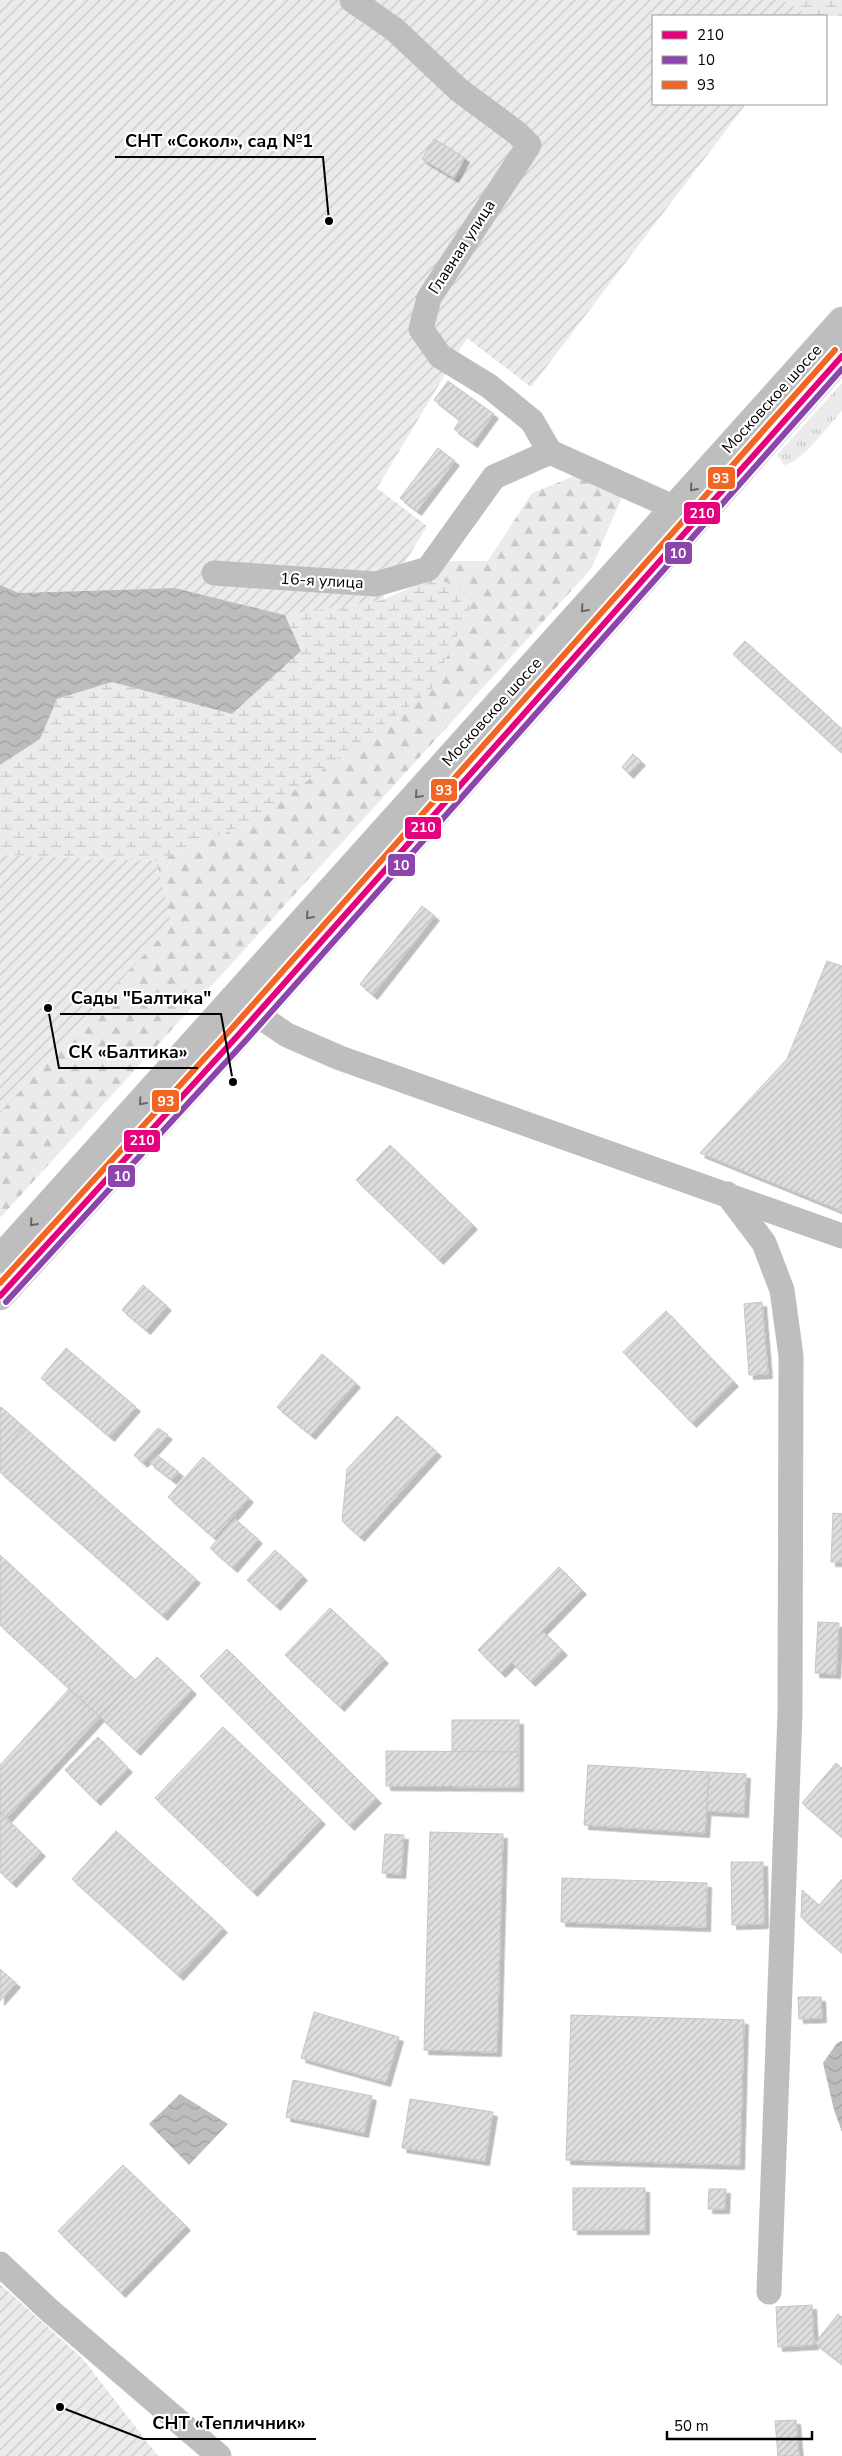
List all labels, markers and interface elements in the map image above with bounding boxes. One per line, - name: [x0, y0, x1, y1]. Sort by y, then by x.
- legend: [652, 15, 827, 105]
- text: 210: [697, 25, 724, 45]
- text: 10: [697, 50, 715, 70]
- text: 93: [697, 75, 715, 95]
- callout: СНТ «Сокол», сад №1: [115, 124, 323, 157]
- text: СНТ «Сокол», сад №1: [125, 129, 313, 153]
- street label: Главная улица: [423, 196, 501, 298]
- street label: Московское шоссе: [717, 340, 827, 458]
- line badge: 93: [707, 466, 736, 490]
- text: 93: [713, 469, 729, 488]
- one-way arrow: [690, 482, 699, 491]
- line badge: 210: [683, 501, 721, 525]
- text: 210: [689, 504, 715, 523]
- line badge: 10: [664, 541, 693, 565]
- text: 10: [670, 544, 686, 563]
- street label: 16-я улица: [280, 568, 364, 594]
- one-way arrow: [581, 603, 590, 612]
- street label: Московское шоссе: [437, 653, 547, 771]
- line badge: 93: [430, 778, 458, 802]
- text: 93: [436, 781, 452, 800]
- one-way arrow: [414, 789, 423, 798]
- line badge: 210: [404, 816, 442, 840]
- text: 210: [410, 818, 436, 837]
- line badge: 10: [387, 853, 416, 877]
- text: 10: [393, 856, 409, 875]
- one-way arrow: [306, 910, 315, 919]
- callout: Сады "Балтика": [60, 981, 221, 1014]
- text: Сады "Балтика": [71, 986, 211, 1010]
- callout: СК «Балтика»: [59, 1035, 198, 1068]
- text: СК «Балтика»: [68, 1040, 188, 1064]
- line badge: 93: [151, 1089, 180, 1113]
- text: 93: [158, 1092, 174, 1111]
- one-way arrow: [138, 1096, 147, 1105]
- line badge: 210: [123, 1129, 161, 1153]
- text: 210: [129, 1131, 155, 1150]
- line badge: 10: [107, 1164, 136, 1188]
- text: 10: [114, 1167, 130, 1186]
- one-way arrow: [30, 1217, 39, 1226]
- callout: СНТ «Тепличник»: [143, 2406, 316, 2439]
- scale bar: [667, 2408, 812, 2440]
- text: СНТ «Тепличник»: [152, 2411, 306, 2435]
- text: 50 m: [674, 2416, 709, 2436]

